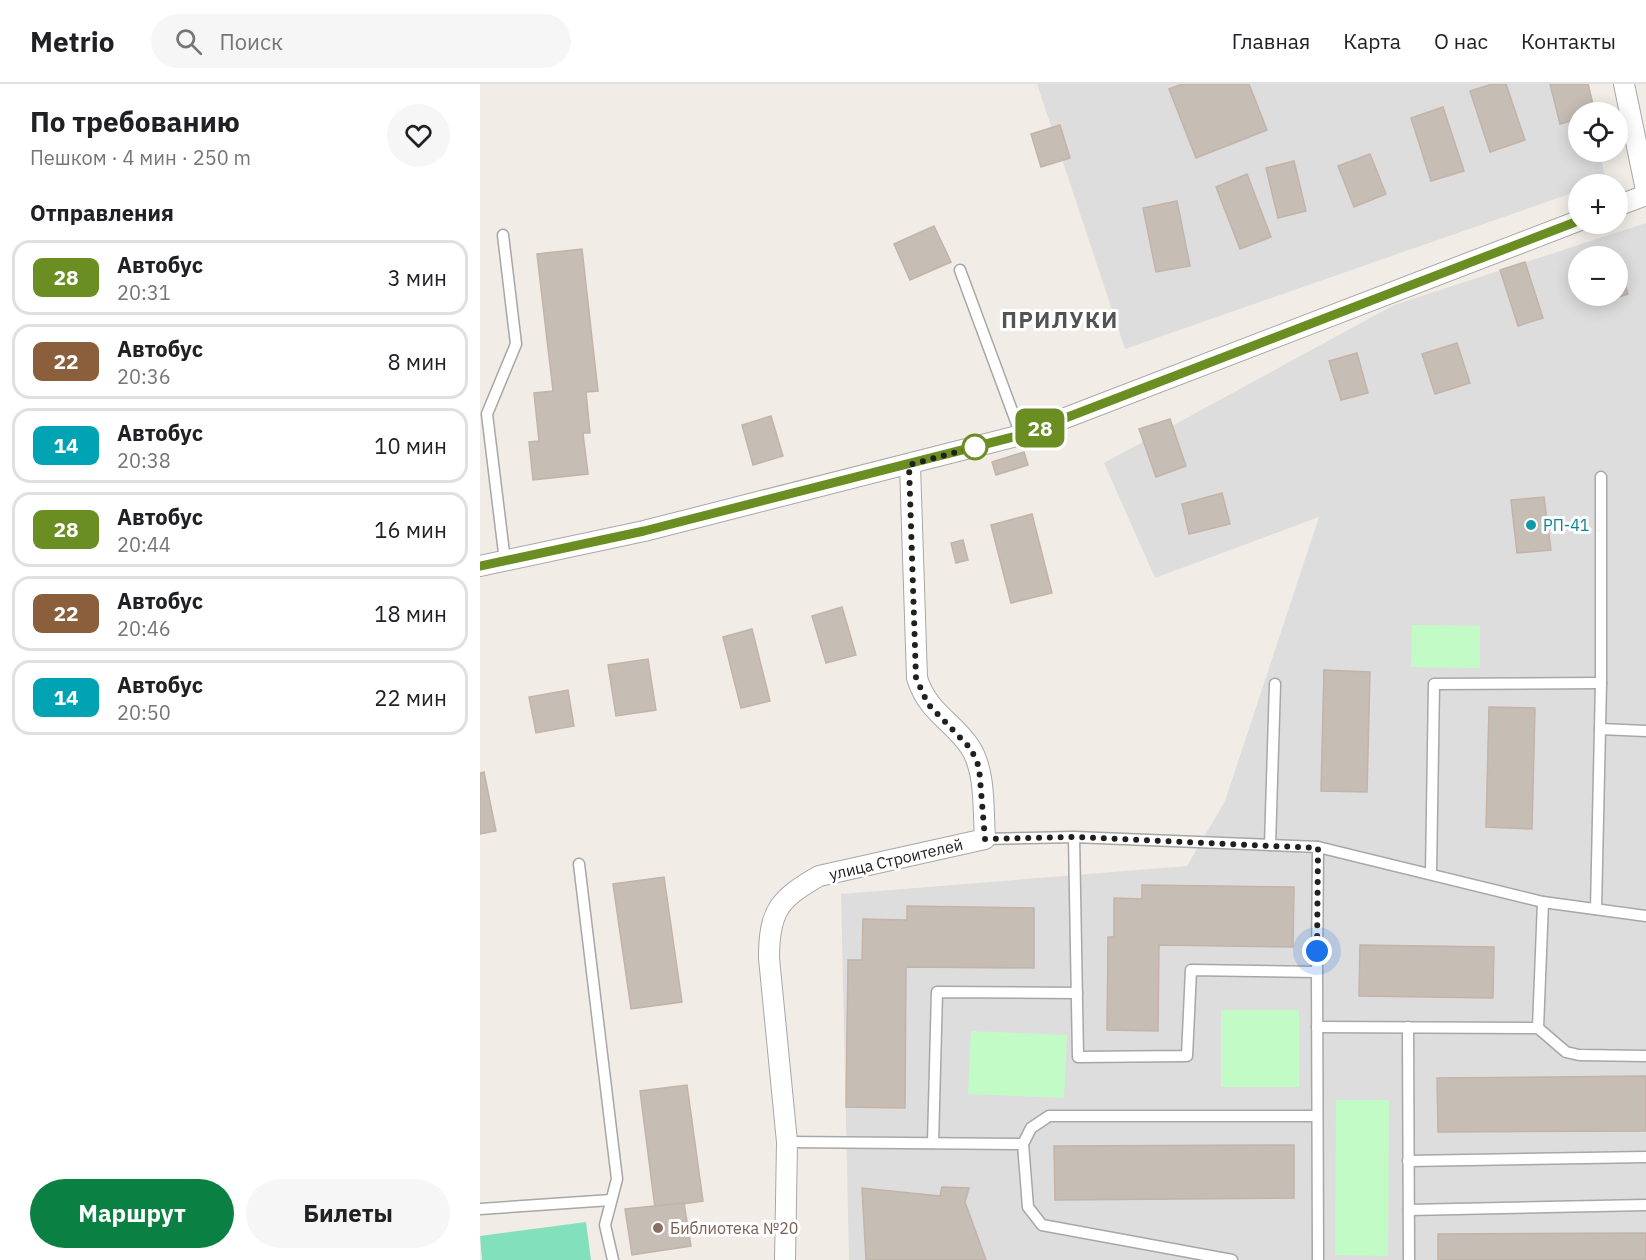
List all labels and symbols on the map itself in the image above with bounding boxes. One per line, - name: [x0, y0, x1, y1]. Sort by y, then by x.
- district label: ПРИЛУКИ: [1001, 305, 1119, 334]
- line badge: 28: [1013, 408, 1067, 448]
- unlabelled marker: [962, 434, 988, 460]
- place label: РП-41: [1543, 515, 1589, 535]
- marker: РП-41: [1524, 518, 1538, 532]
- street label: улица Строителей: [827, 834, 965, 884]
- your location: [1302, 936, 1332, 966]
- place label: Библиотека №20: [670, 1218, 798, 1238]
- marker: Библиотека №20: [651, 1221, 665, 1235]

